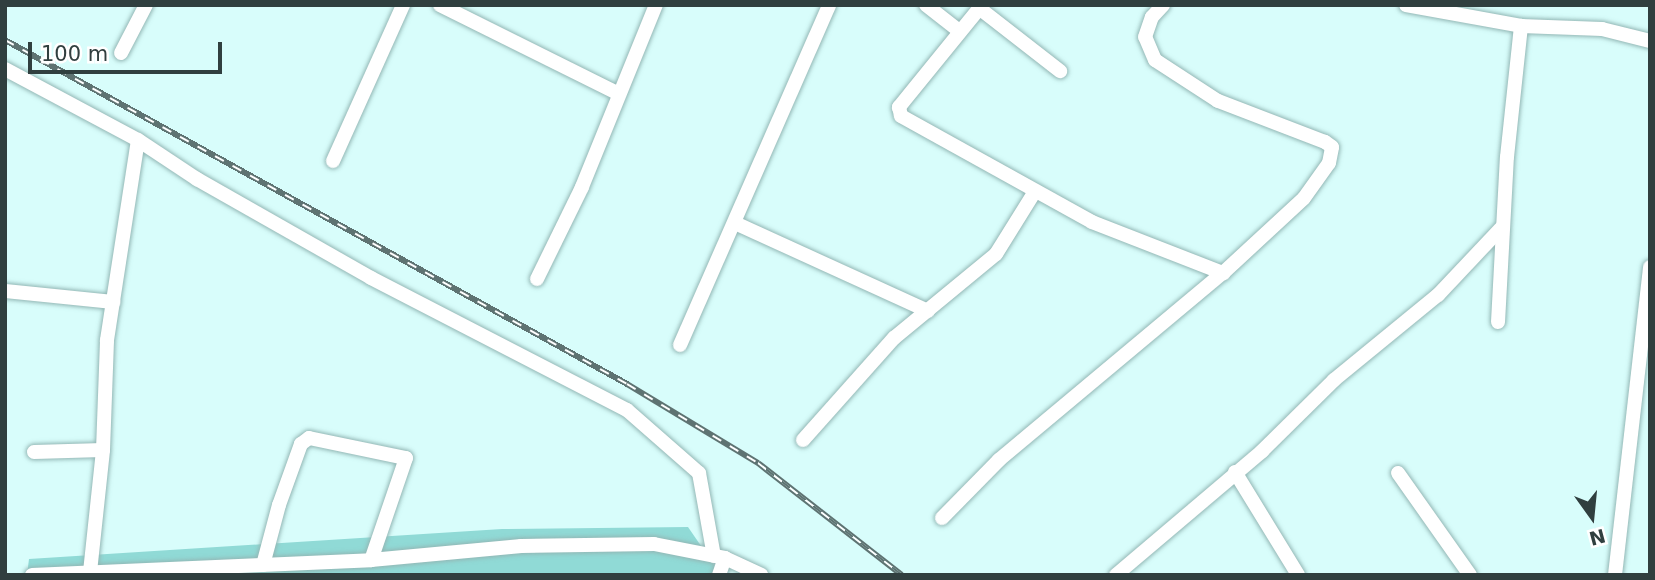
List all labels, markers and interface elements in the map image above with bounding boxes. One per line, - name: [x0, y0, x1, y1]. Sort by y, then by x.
- scale bar: [32, 28, 226, 72]
- text: 100 m: [41, 42, 108, 66]
- north arrow: [1557, 482, 1627, 552]
- text: N: [1587, 525, 1608, 550]

